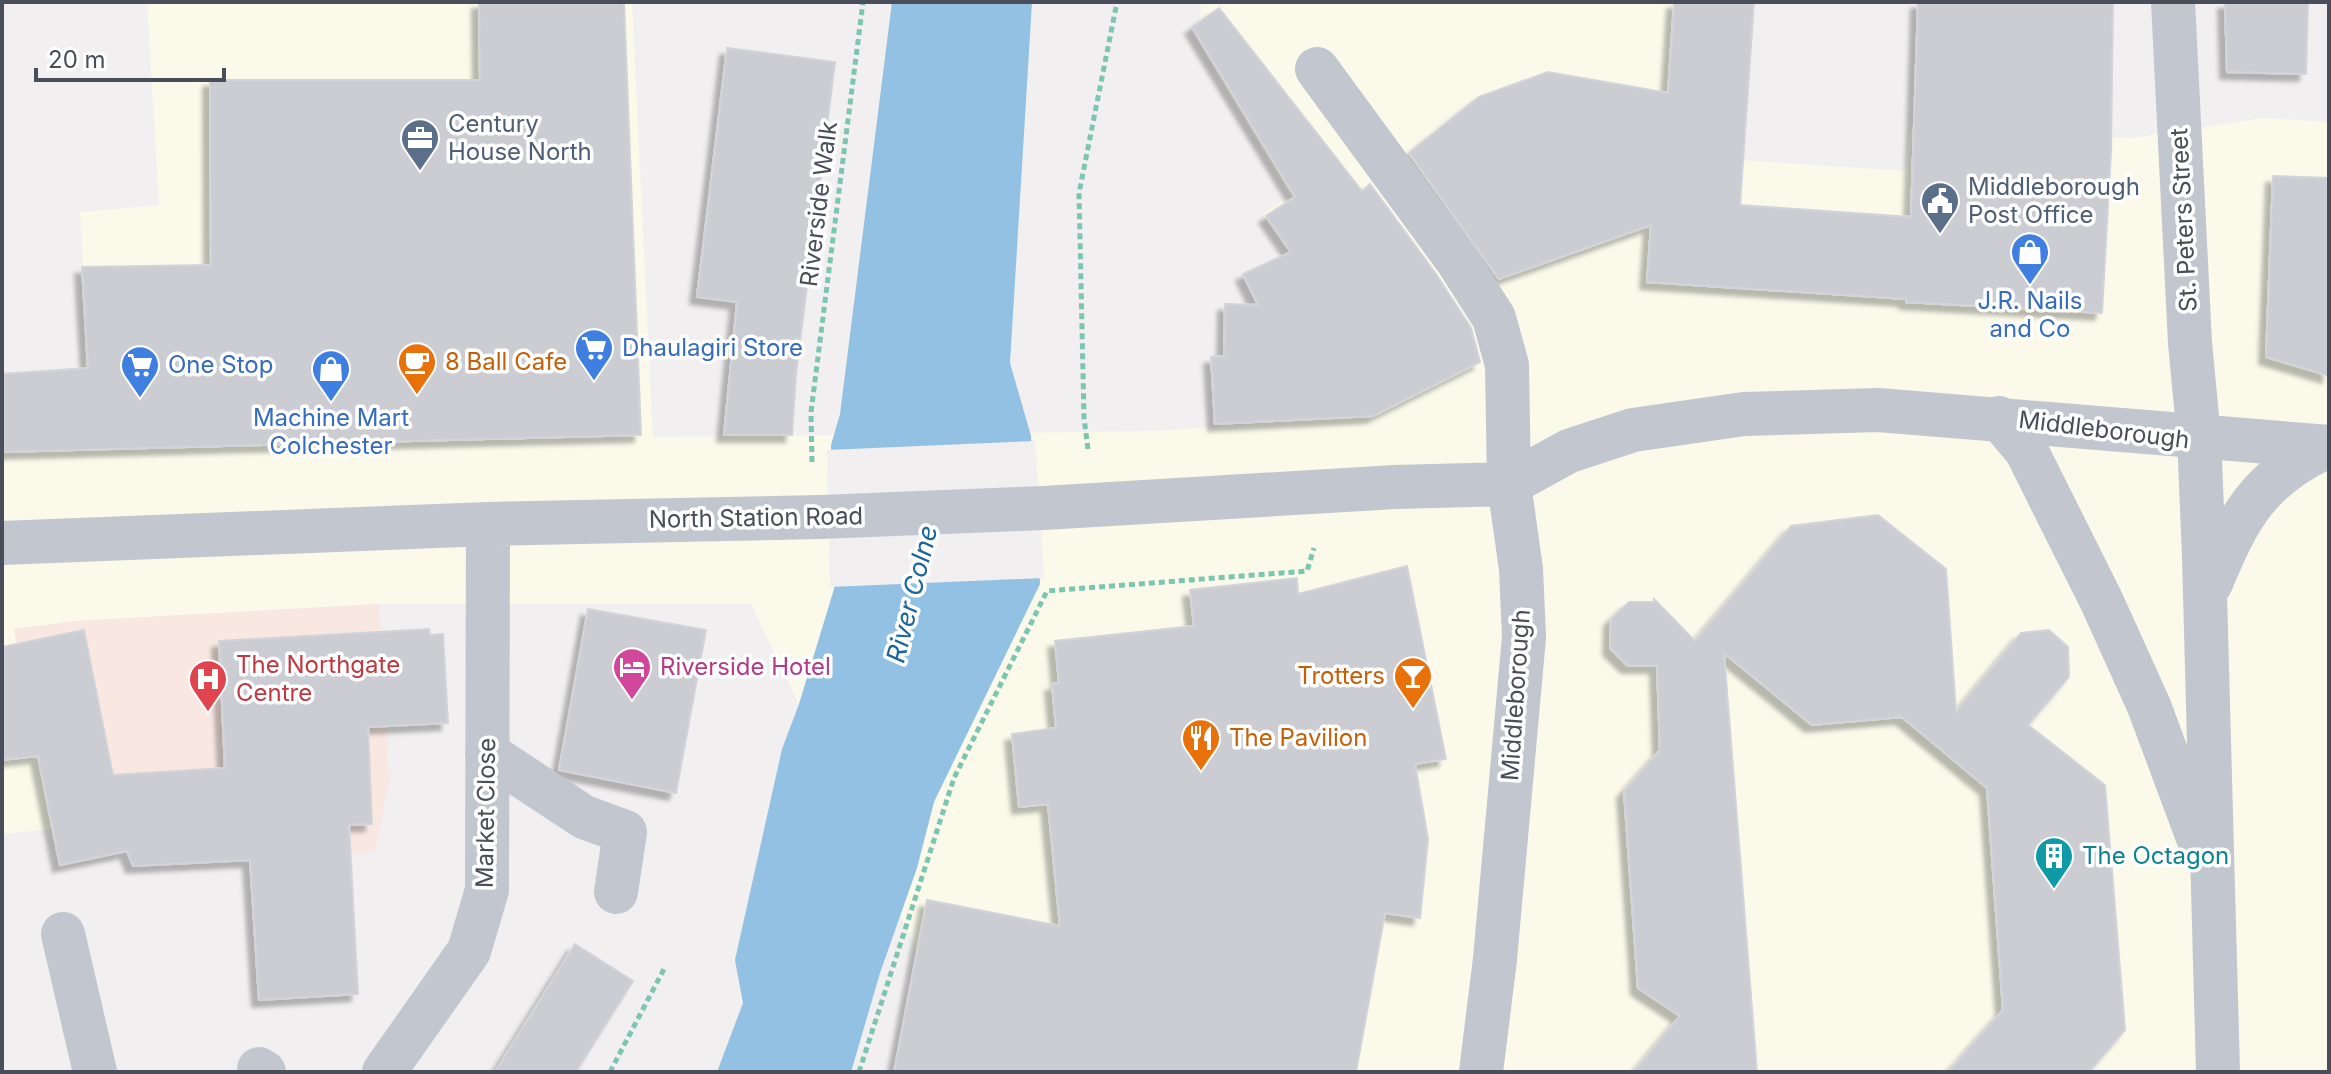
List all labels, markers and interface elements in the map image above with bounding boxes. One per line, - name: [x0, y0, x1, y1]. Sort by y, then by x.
- scale bar: [36, 32, 224, 82]
- text: 20 m: [48, 45, 106, 74]
- place label: Century House North: [448, 109, 592, 166]
- office icon: Century House North: [399, 117, 441, 172]
- street label: Riverside Walk: [794, 120, 843, 288]
- street label: St. Peters Street: [2164, 127, 2203, 313]
- place label: Middleborough Post Office: [1968, 172, 2140, 229]
- public building icon: Middleborough Post Office: [1919, 180, 1961, 235]
- shop icon: J.R. Nails and Co: [2009, 231, 2051, 286]
- place label: J.R. Nails and Co: [1978, 286, 2082, 343]
- supermarket icon: Dhaulagiri Store: [573, 327, 615, 382]
- place label: Dhaulagiri Store: [622, 333, 803, 362]
- cafe icon: 8 Ball Cafe: [396, 341, 438, 396]
- supermarket icon: One Stop: [119, 344, 161, 399]
- place label: 8 Ball Cafe: [445, 347, 567, 376]
- shop icon: Machine Mart Colchester: [310, 348, 352, 403]
- place label: One Stop: [168, 350, 273, 379]
- place label: Machine Mart Colchester: [253, 403, 409, 460]
- street label: Middleborough: [2017, 405, 2191, 454]
- street label: North Station Road: [649, 501, 863, 534]
- water label: River Colne: [879, 522, 944, 666]
- street label: Middleborough: [1495, 608, 1536, 782]
- hotel icon: Riverside Hotel: [611, 646, 653, 701]
- place label: The Northgate Centre: [236, 650, 400, 707]
- place label: Riverside Hotel: [660, 652, 831, 681]
- bar icon: Trotters: [1392, 655, 1434, 710]
- hospital icon: The Northgate Centre: [187, 658, 229, 713]
- place label: Trotters: [1297, 661, 1385, 690]
- restaurant icon: The Pavilion: [1180, 717, 1222, 772]
- place label: The Pavilion: [1229, 723, 1367, 752]
- street label: Market Close: [470, 738, 501, 888]
- building icon: The Octagon: [2033, 835, 2075, 890]
- place label: The Octagon: [2082, 841, 2229, 870]

